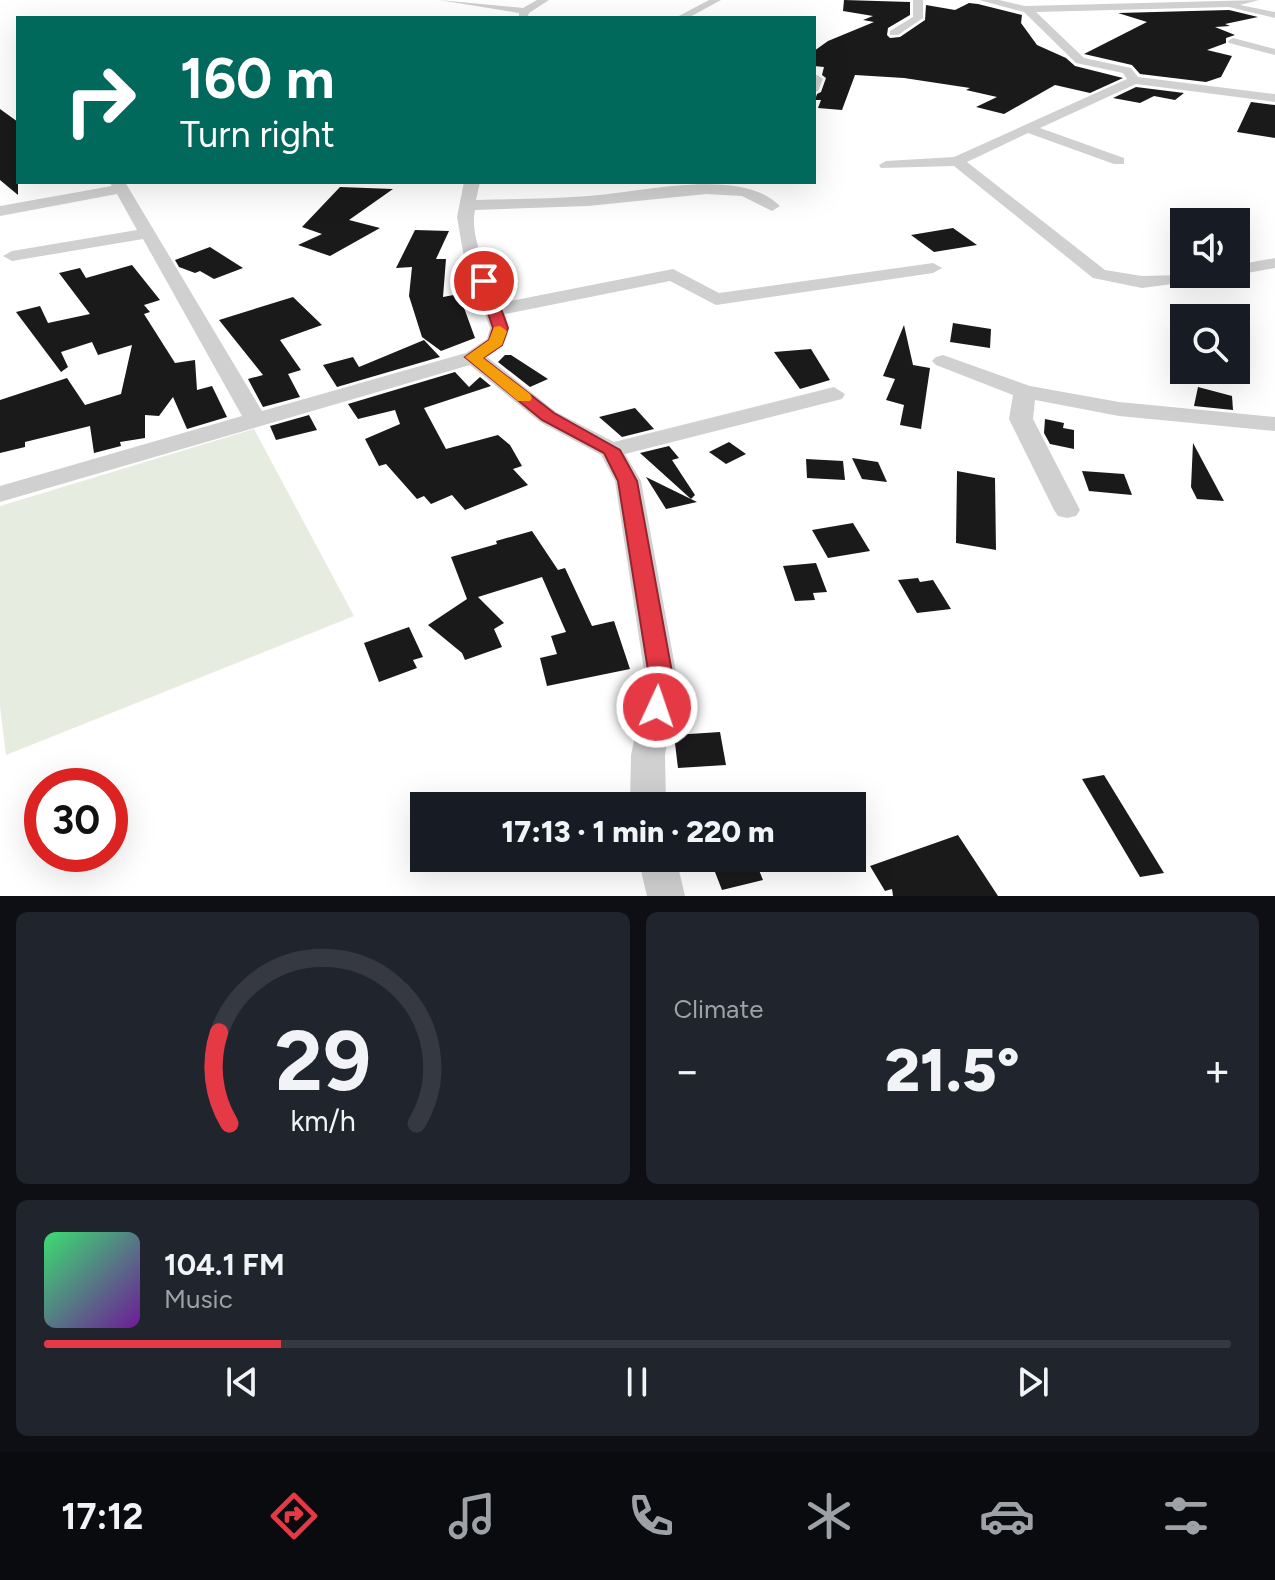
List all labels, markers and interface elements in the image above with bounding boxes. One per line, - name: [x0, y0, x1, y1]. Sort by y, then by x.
- text: 160 m: [180, 45, 335, 112]
- icon: right: [48, 48, 152, 152]
- text: Turn right: [180, 113, 335, 156]
- map controls: [1170, 208, 1250, 384]
- button: sound: [1170, 208, 1250, 288]
- pin: [450, 247, 518, 315]
- icon: arrive: [462, 259, 506, 303]
- button: search: [1170, 304, 1250, 384]
- position arrow: [615, 665, 699, 749]
- speed limit sign: 30: [24, 768, 128, 872]
- text: 17:13 · 1 min · 220 m: [502, 813, 774, 850]
- text: Climate: [674, 993, 763, 1025]
- text: 29: [275, 1011, 371, 1111]
- text: 21.5°: [885, 1034, 1020, 1106]
- text: −: [674, 1044, 701, 1097]
- text: +: [1204, 1044, 1231, 1097]
- text: km/h: [290, 1104, 355, 1138]
- text: 104.1 FM: [164, 1246, 285, 1283]
- text: Music: [164, 1283, 233, 1315]
- icon: previous: [220, 1360, 264, 1404]
- icon: pause: [615, 1360, 659, 1404]
- icon: next: [1011, 1360, 1055, 1404]
- icon: directions: [266, 1488, 322, 1544]
- icon: music: [444, 1488, 500, 1544]
- icon: phone: [623, 1488, 679, 1544]
- icon: climate: [801, 1488, 857, 1544]
- icon: car: [979, 1488, 1035, 1544]
- icon: filters: [1158, 1488, 1214, 1544]
- text: 17:12: [61, 1495, 143, 1538]

